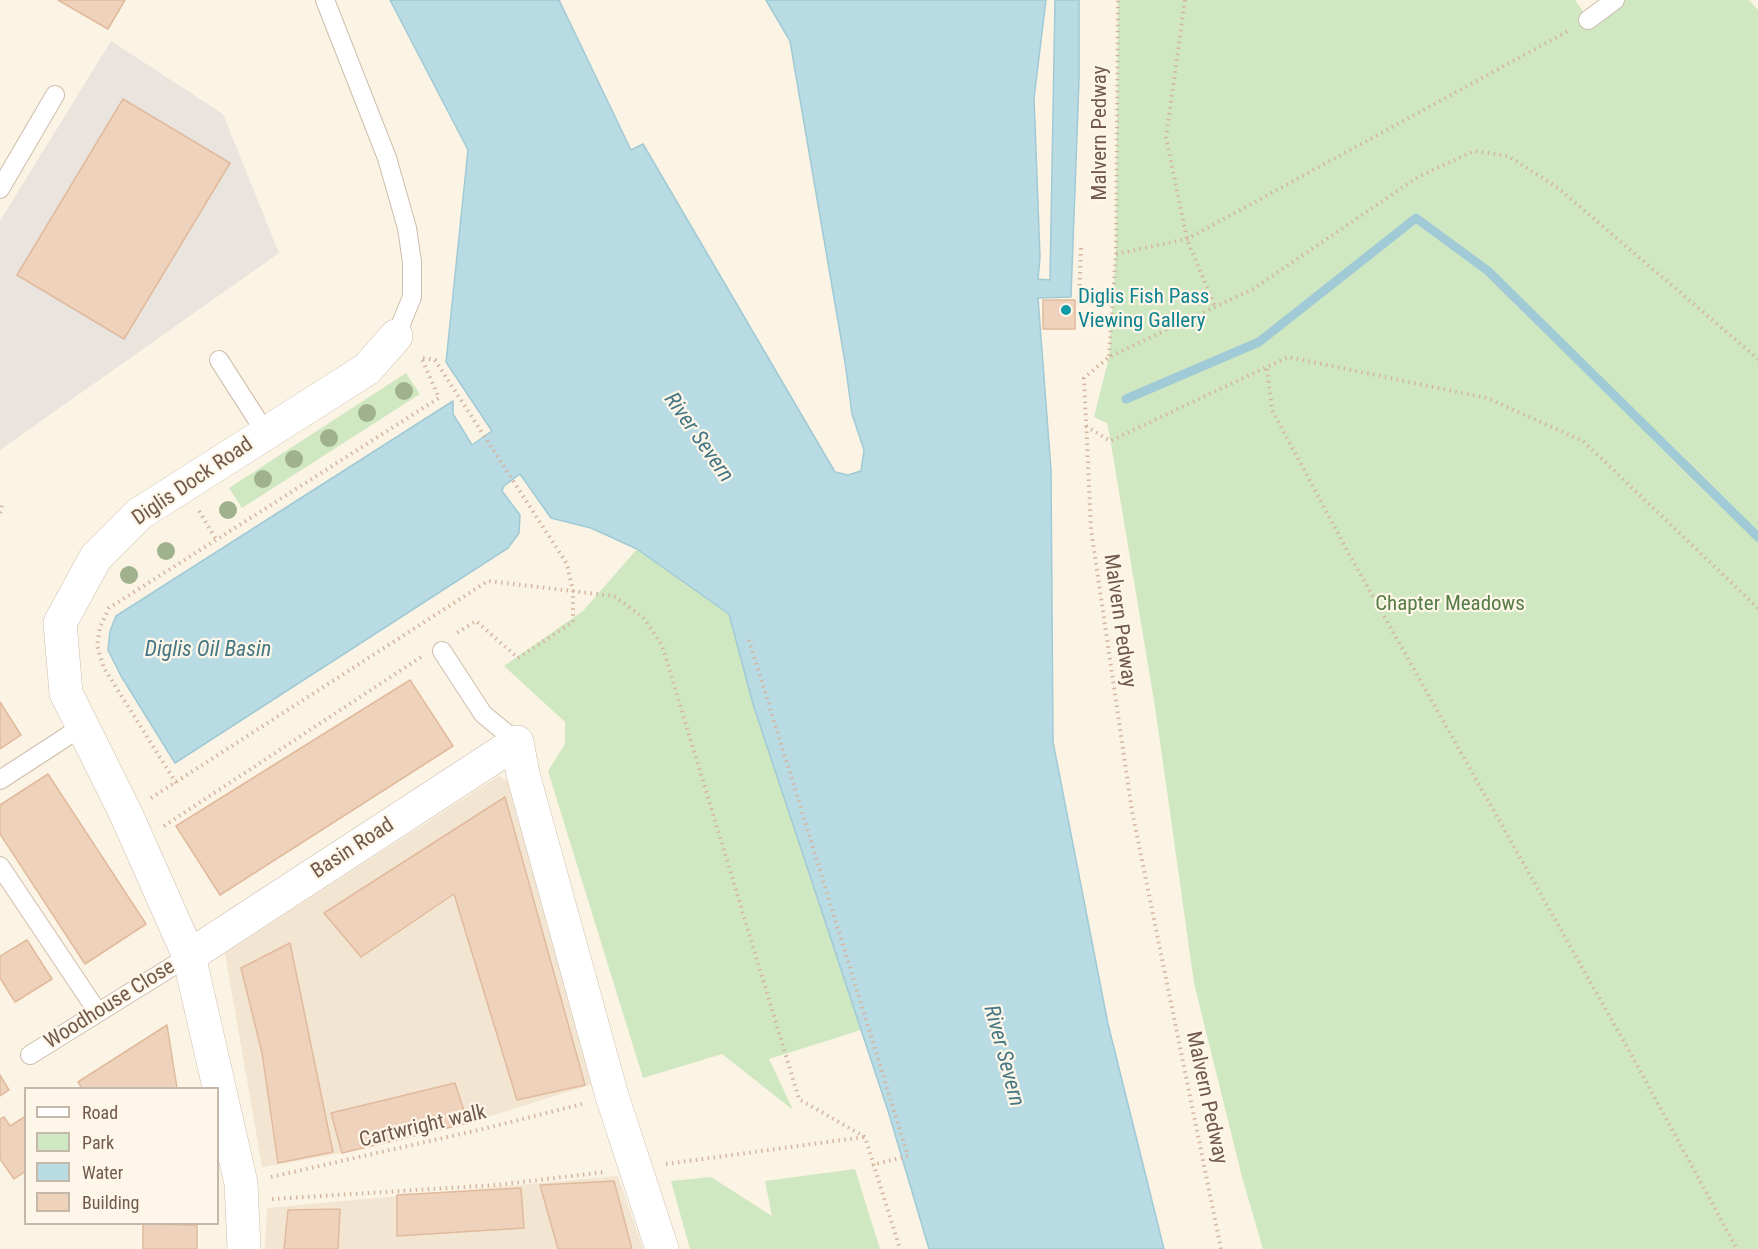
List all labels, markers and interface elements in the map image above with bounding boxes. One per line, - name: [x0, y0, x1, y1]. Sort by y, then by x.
- street label: Malvern Pedway: [1088, 66, 1114, 200]
- place label: Diglis Fish Pass Viewing Gallery: [1078, 285, 1209, 335]
- marker: Diglis Fish Pass Viewing Gallery: [1059, 303, 1073, 317]
- water label: River Severn: [658, 388, 738, 488]
- street label: Diglis Dock Road: [128, 432, 258, 532]
- street label: Malvern Pedway: [1097, 552, 1141, 690]
- park label: Chapter Meadows: [1375, 592, 1525, 618]
- water label: Diglis Oil Basin: [145, 637, 271, 663]
- street label: Basin Road: [307, 813, 399, 885]
- street label: Woodhouse Close: [40, 955, 180, 1055]
- water label: River Severn: [977, 1003, 1029, 1109]
- street label: Malvern Pedway: [1180, 1029, 1232, 1167]
- legend: [24, 1087, 219, 1225]
- street label: Cartwright walk: [357, 1100, 489, 1154]
- text: Road: [82, 1102, 118, 1123]
- text: Park: [82, 1132, 114, 1153]
- text: Water: [82, 1162, 123, 1183]
- text: Building: [82, 1192, 139, 1213]

